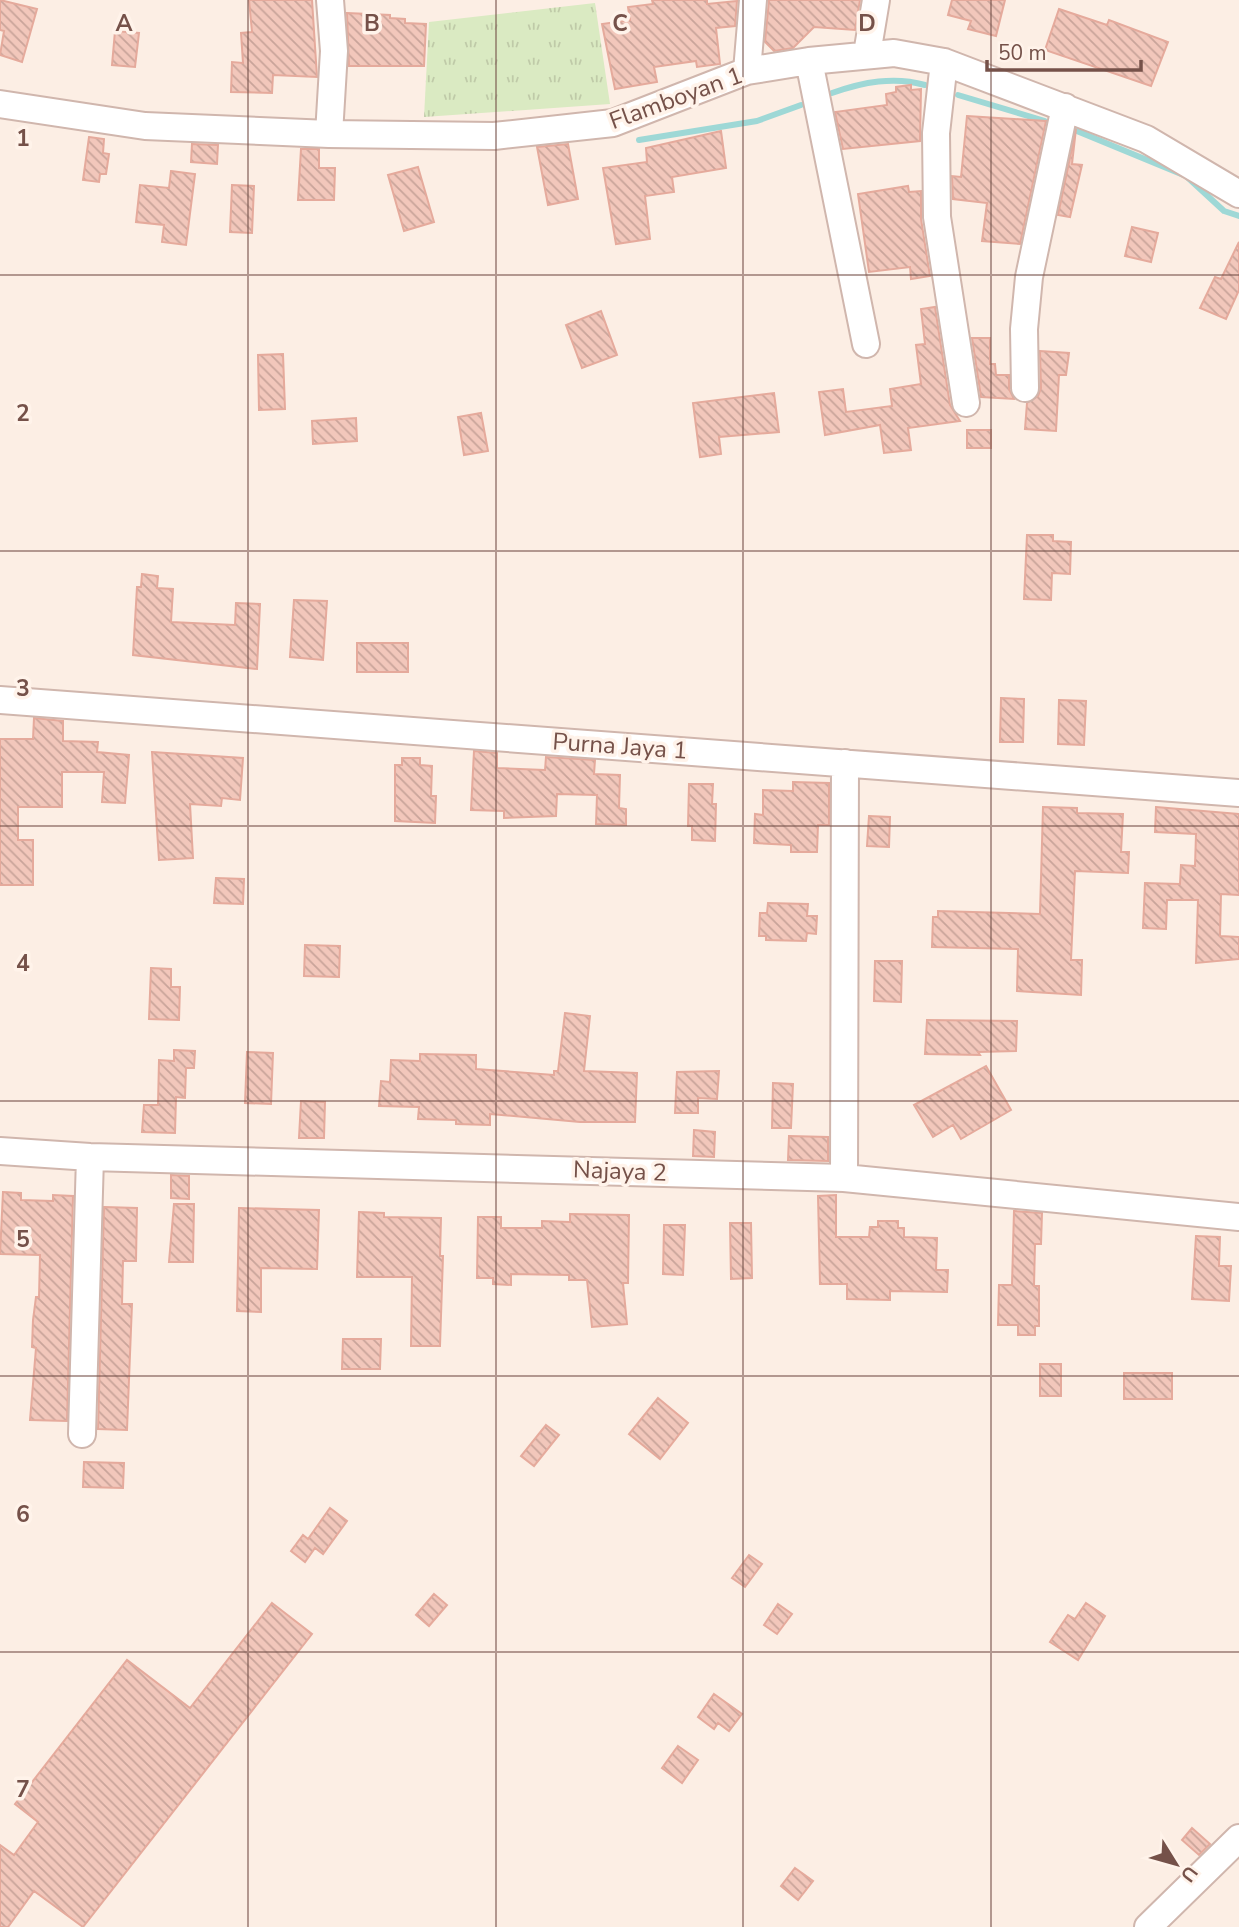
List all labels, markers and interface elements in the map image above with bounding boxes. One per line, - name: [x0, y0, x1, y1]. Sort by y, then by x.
- text: A: [115, 8, 133, 39]
- text: B: [364, 8, 380, 39]
- text: C: [612, 8, 628, 39]
- text: D: [858, 8, 876, 39]
- scale bar: [987, 28, 1141, 72]
- text: 50 m: [998, 39, 1047, 67]
- street label: Flamboyan 1: [605, 59, 747, 137]
- text: 1: [16, 123, 30, 154]
- text: 2: [16, 398, 30, 429]
- text: 3: [16, 673, 30, 704]
- street label: Purna Jaya 1: [551, 725, 689, 767]
- text: 4: [16, 948, 30, 979]
- street label: Najaya 2: [572, 1153, 668, 1189]
- text: 5: [16, 1224, 30, 1255]
- text: 6: [16, 1499, 30, 1530]
- text: 7: [16, 1774, 30, 1805]
- north arrow: [1141, 1829, 1211, 1899]
- text: U: [1174, 1860, 1203, 1887]

